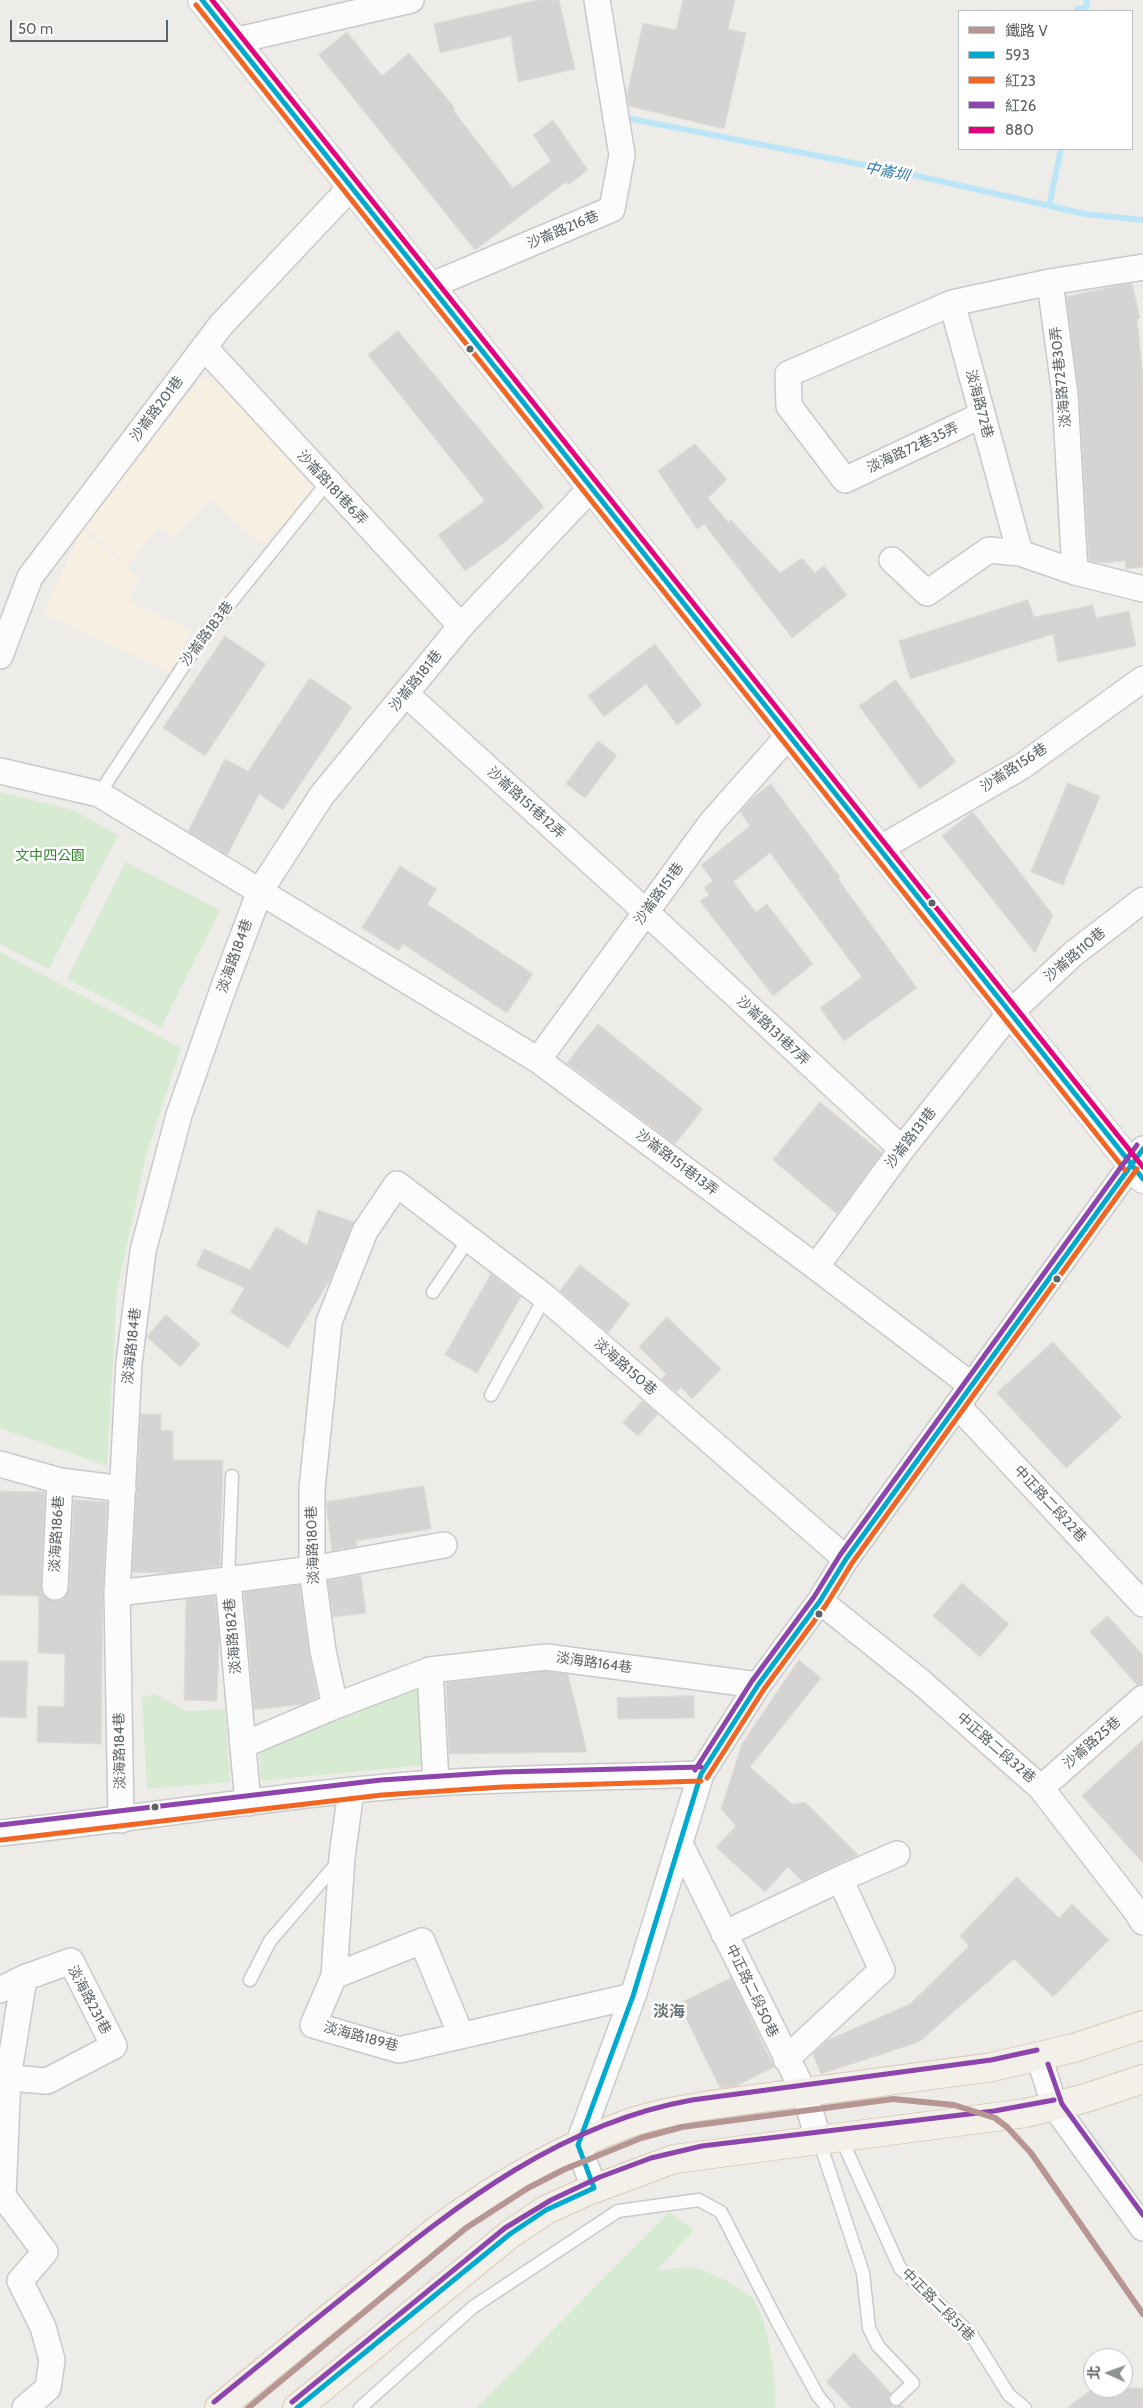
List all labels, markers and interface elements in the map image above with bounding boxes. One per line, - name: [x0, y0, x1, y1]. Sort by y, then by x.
- scale bar: [12, 10, 170, 42]
- legend: [958, 10, 1133, 150]
- text: 50 m: [18, 20, 53, 38]
- text: 鐵路 V: [1005, 22, 1048, 40]
- text: 593: [1005, 46, 1030, 64]
- text: 紅23: [1005, 72, 1036, 90]
- text: 紅26: [1005, 97, 1036, 115]
- text: 880: [1005, 121, 1034, 139]
- water label: 中崙圳: [863, 159, 911, 185]
- street label: 沙崙路216巷: [525, 207, 601, 253]
- street label: 淡海路72巷30弄: [1047, 326, 1075, 428]
- unlabelled marker: [465, 344, 475, 354]
- street label: 淡海路72巷: [962, 368, 996, 440]
- street label: 沙崙路201巷: [127, 373, 187, 445]
- street label: 淡海路72巷35弄: [864, 419, 962, 477]
- street label: 沙崙路181巷6弄: [293, 447, 371, 529]
- street label: 沙崙路183巷: [177, 598, 237, 670]
- street label: 沙崙路181巷: [386, 647, 446, 715]
- street label: 沙崙路156巷: [978, 740, 1050, 796]
- street label: 沙崙路151巷12弄: [484, 764, 568, 842]
- park label: 文中四公園: [15, 848, 85, 864]
- street label: 沙崙路151巷: [631, 860, 687, 928]
- unlabelled marker: [927, 898, 937, 908]
- street label: 淡海路184巷: [214, 917, 256, 995]
- street label: 沙崙路110巷: [1041, 924, 1109, 986]
- street label: 沙崙路131巷7弄: [733, 993, 813, 1069]
- street label: 沙崙路131巷: [882, 1104, 940, 1172]
- street label: 沙崙路151巷13弄: [632, 1127, 722, 1199]
- unlabelled marker: [1052, 1274, 1062, 1284]
- street label: 淡海路184巷: [120, 1307, 144, 1385]
- street label: 淡海路150巷: [590, 1335, 660, 1399]
- street label: 中正路二段22巷: [1010, 1462, 1090, 1546]
- street label: 淡海路186巷: [47, 1495, 67, 1573]
- street label: 淡海路180巷: [303, 1505, 323, 1585]
- street label: 淡海路182巷: [221, 1597, 245, 1675]
- unlabelled marker: [814, 1609, 824, 1619]
- street label: 淡海路164巷: [555, 1649, 633, 1677]
- street label: 中正路二段32巷: [953, 1709, 1039, 1787]
- street label: 淡海路184巷: [111, 1712, 129, 1790]
- street label: 沙崙路25巷: [1060, 1713, 1124, 1773]
- unlabelled marker: [150, 1802, 160, 1812]
- street label: 中正路二段50巷: [722, 1942, 782, 2040]
- street label: 淡海路231巷: [64, 1963, 114, 2037]
- district label: 淡海: [653, 2002, 685, 2022]
- street label: 淡海路189巷: [322, 2019, 400, 2055]
- street label: 中正路二段51巷: [898, 2265, 978, 2345]
- north arrow: [1083, 2348, 1133, 2398]
- text: 北: [1085, 2365, 1103, 2380]

